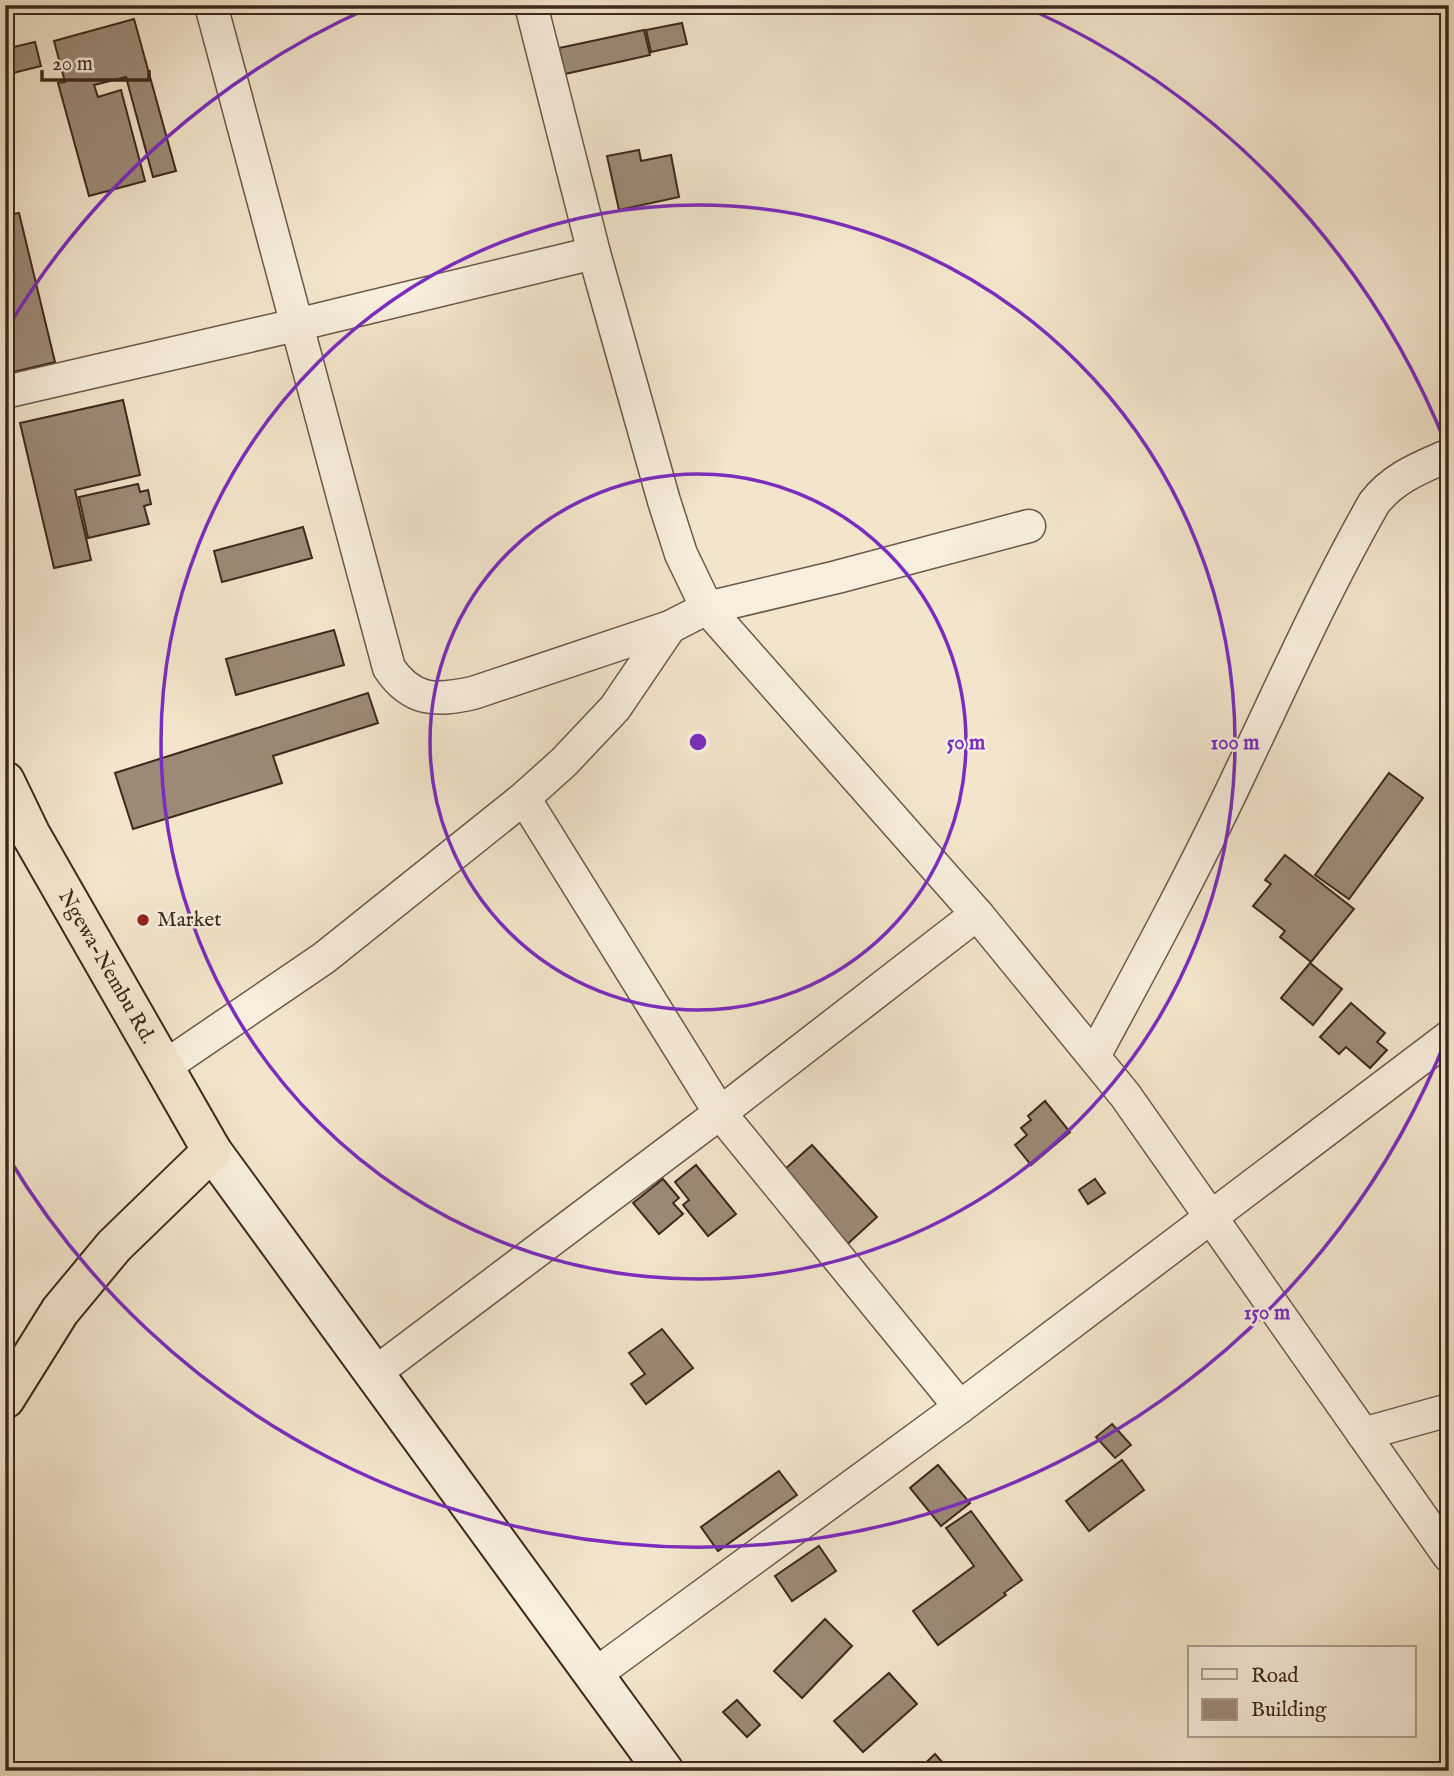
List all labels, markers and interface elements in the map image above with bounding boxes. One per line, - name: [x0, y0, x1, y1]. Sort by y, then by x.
- scale bar: [42, 38, 149, 82]
- text: 20 m: [52, 51, 93, 78]
- centre of rings: [686, 730, 710, 754]
- text: 50 m: [947, 730, 986, 757]
- text: 100 m: [1210, 730, 1260, 757]
- street label: Ngewa-Nembu Rd.: [52, 885, 161, 1049]
- place label: Market: [157, 907, 221, 934]
- marker: Market: [135, 912, 151, 928]
- text: 150 m: [1244, 1300, 1291, 1327]
- legend: [1188, 1646, 1416, 1738]
- text: Road: [1251, 1663, 1299, 1690]
- text: Building: [1251, 1697, 1327, 1724]

